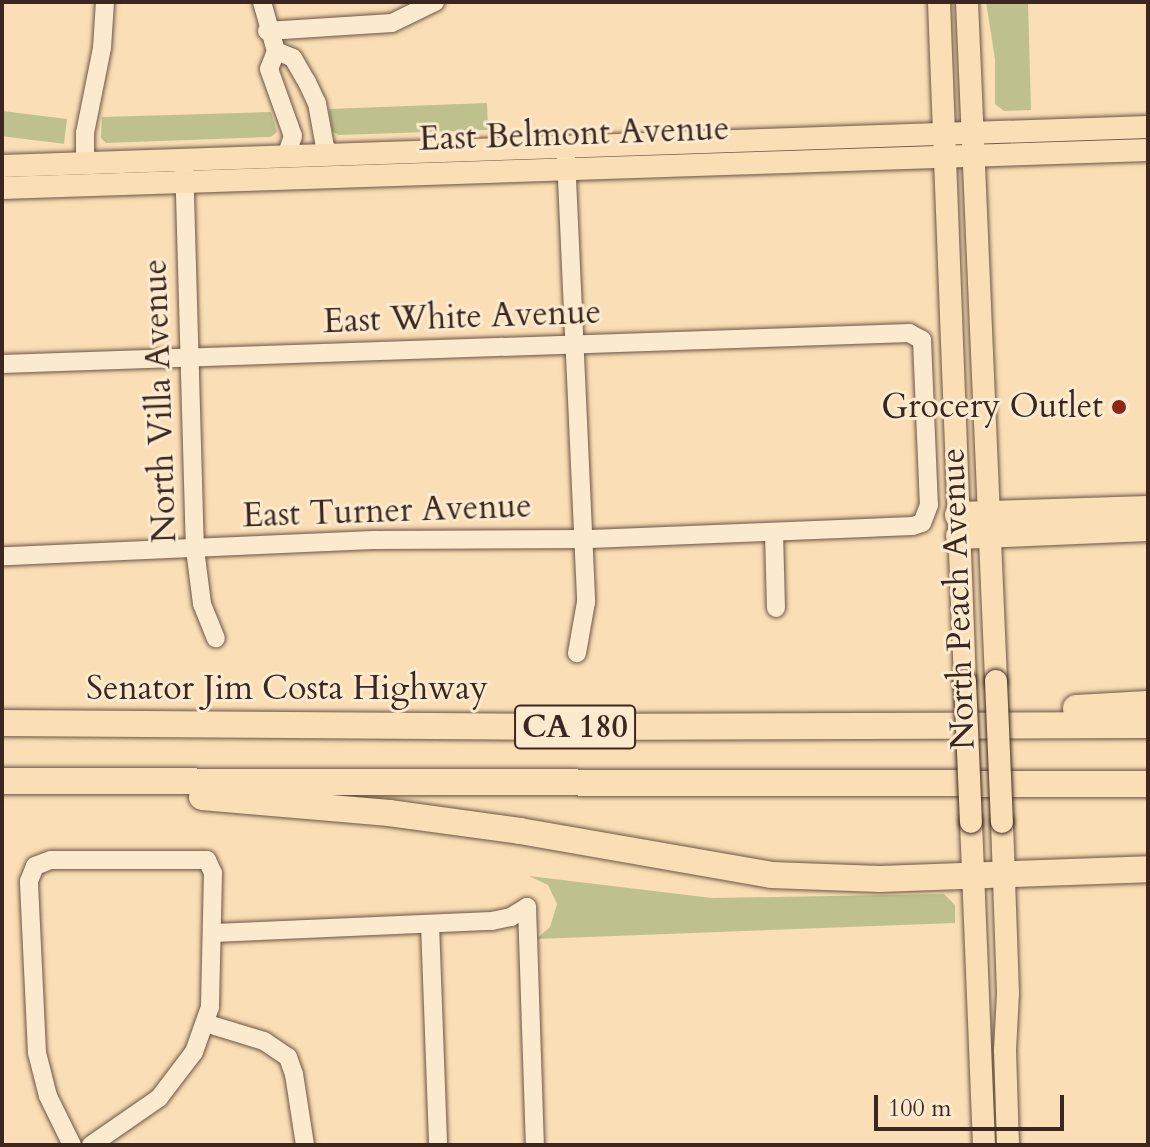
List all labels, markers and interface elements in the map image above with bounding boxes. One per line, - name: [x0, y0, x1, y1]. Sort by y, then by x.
- street label: East Belmont Avenue: [418, 108, 730, 160]
- street label: North Villa Avenue: [135, 258, 185, 544]
- street label: East White Avenue: [322, 292, 602, 342]
- place label: Grocery Outlet: [881, 387, 1103, 427]
- marker: Grocery Outlet: [1110, 398, 1128, 416]
- street label: North Peach Avenue: [932, 447, 984, 751]
- street label: East Turner Avenue: [242, 486, 532, 536]
- street label: Senator Jim Costa Highway: [86, 669, 488, 709]
- road number: CA 180: [513, 699, 637, 755]
- scale bar: [878, 1079, 1068, 1129]
- text: 100 m: [888, 1092, 952, 1125]

